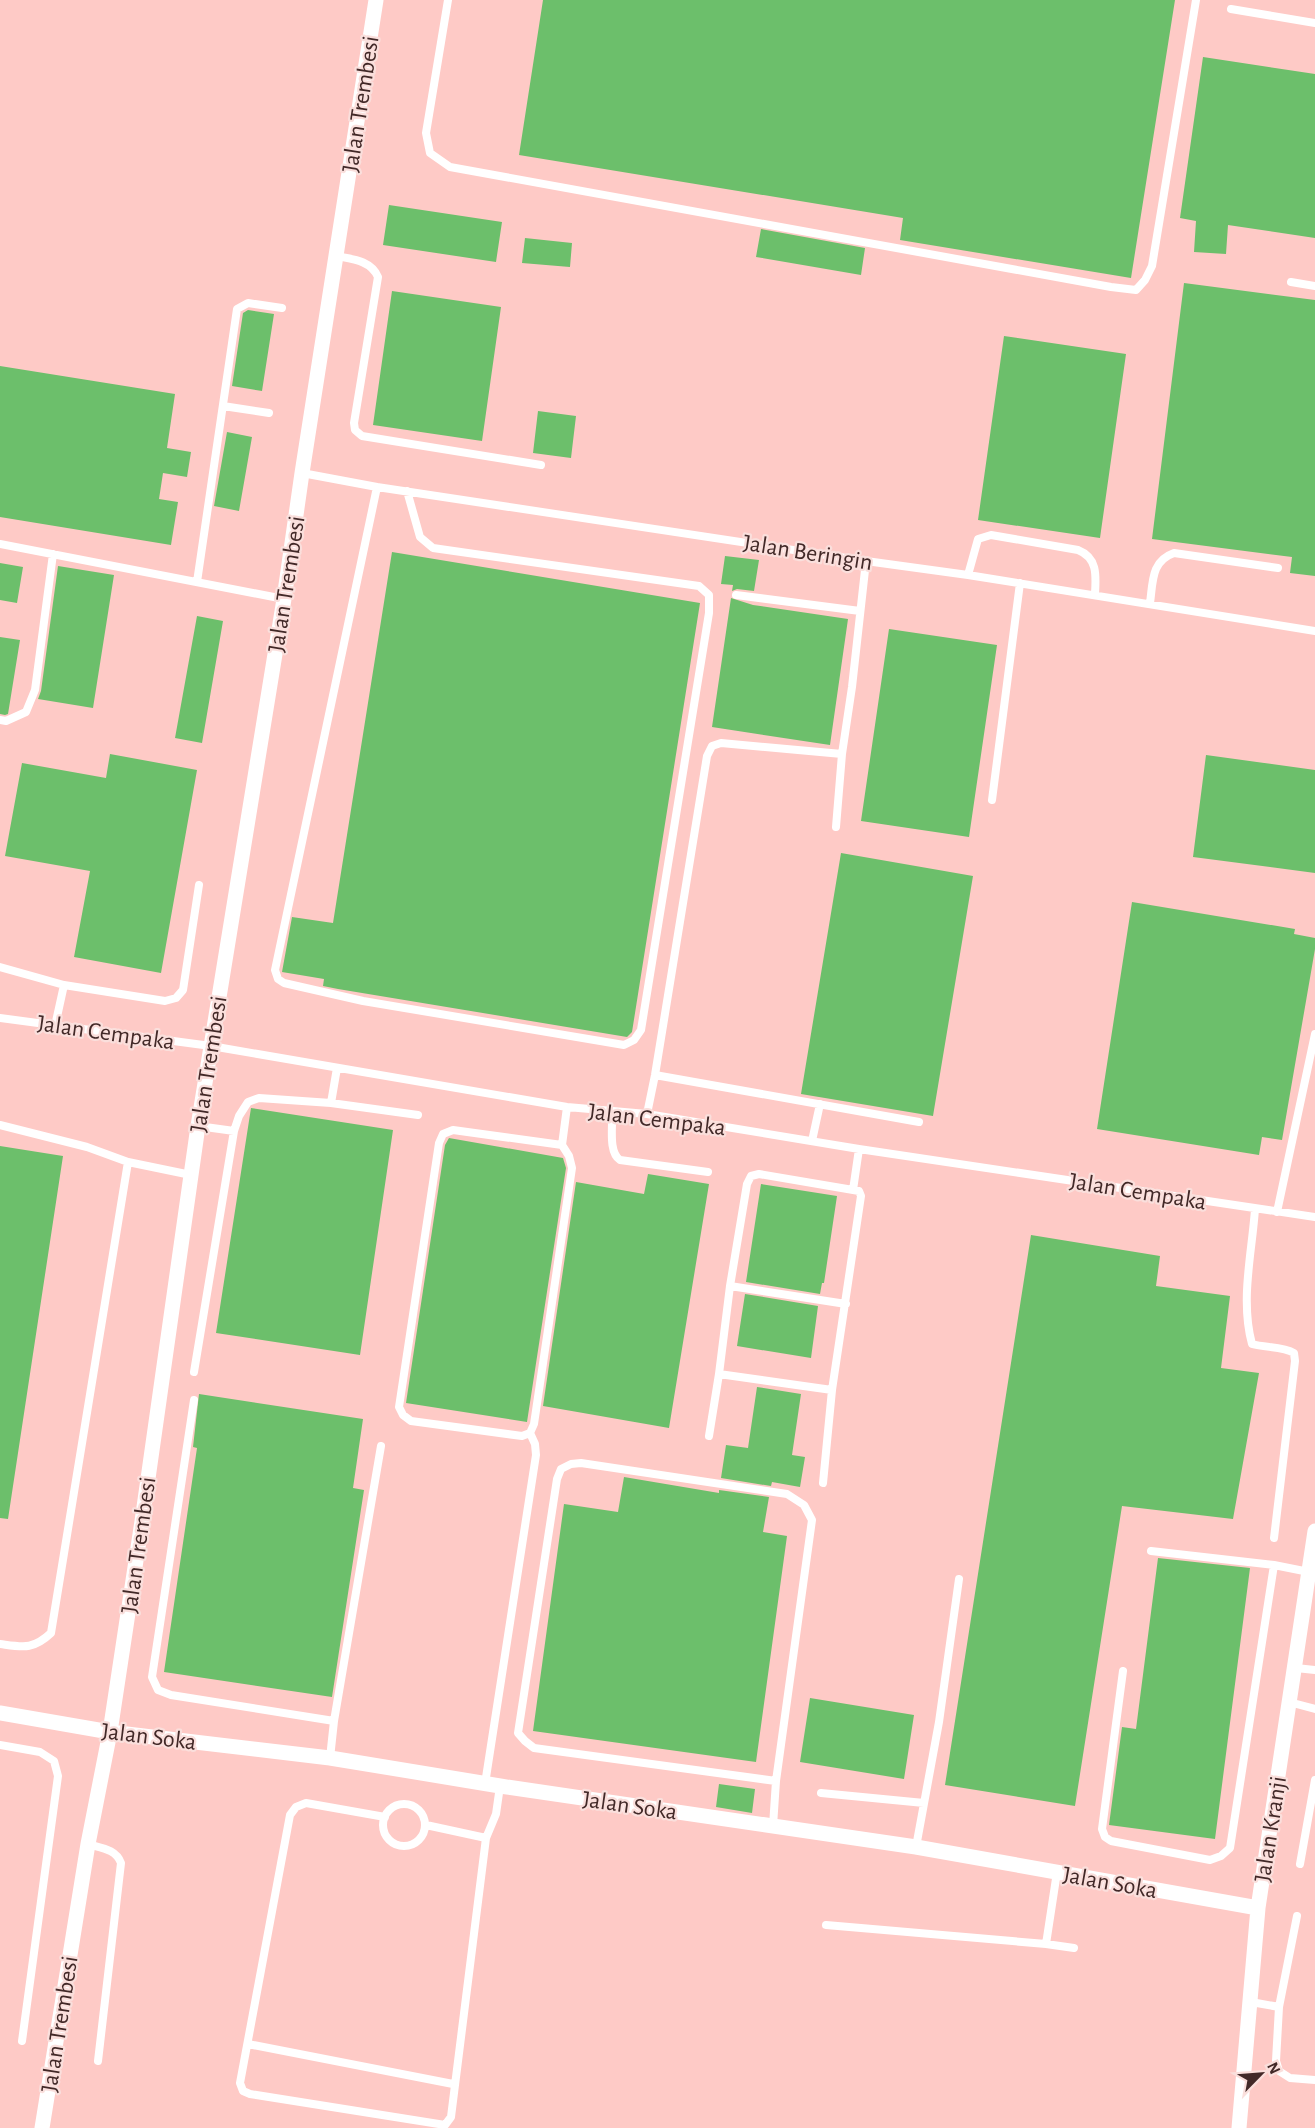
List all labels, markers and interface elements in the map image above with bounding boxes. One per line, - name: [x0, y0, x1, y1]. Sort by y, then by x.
- street label: Jalan Trembesi: [338, 34, 384, 174]
- street label: Jalan Trembesi: [264, 514, 310, 654]
- street label: Jalan Beringin: [741, 531, 874, 575]
- street label: Jalan Trembesi: [186, 994, 232, 1134]
- street label: Jalan Cempaka: [36, 1011, 176, 1054]
- street label: Jalan Cempaka: [587, 1100, 727, 1140]
- street label: Jalan Cempaka: [1068, 1169, 1208, 1215]
- street label: Jalan Trembesi: [118, 1475, 160, 1615]
- street label: Jalan Soka: [100, 1719, 198, 1755]
- street label: Jalan Kranji: [1251, 1774, 1291, 1884]
- street label: Jalan Soka: [581, 1787, 679, 1825]
- street label: Jalan Soka: [1061, 1863, 1159, 1903]
- street label: Jalan Trembesi: [37, 1954, 83, 2094]
- north arrow: [1231, 2044, 1291, 2104]
- text: N: [1264, 2060, 1283, 2077]

